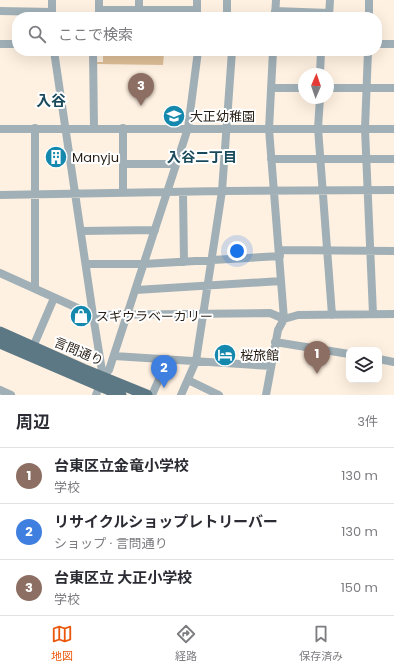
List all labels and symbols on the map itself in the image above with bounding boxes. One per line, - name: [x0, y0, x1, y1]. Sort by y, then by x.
- north arrow: [298, 68, 334, 104]
- pin: 3: [128, 73, 154, 106]
- district label: 入谷: [36, 90, 66, 111]
- school or university icon: 大正幼稚園: [161, 103, 187, 129]
- place label: 大正幼稚園: [190, 107, 255, 126]
- building icon: Manyju: [43, 144, 69, 170]
- district label: 入谷二丁目: [167, 147, 237, 167]
- place label: Manyju: [72, 148, 119, 167]
- your location: [227, 241, 247, 261]
- shop icon: スギウラベーカリー: [68, 303, 94, 329]
- place label: スギウラベーカリー: [96, 307, 213, 326]
- street label: 言問通り: [51, 333, 106, 370]
- pin: 1: [304, 341, 330, 374]
- hotel icon: 桜旅館: [212, 342, 238, 368]
- place label: 桜旅館: [240, 346, 279, 365]
- pin: 2: [151, 355, 177, 388]

